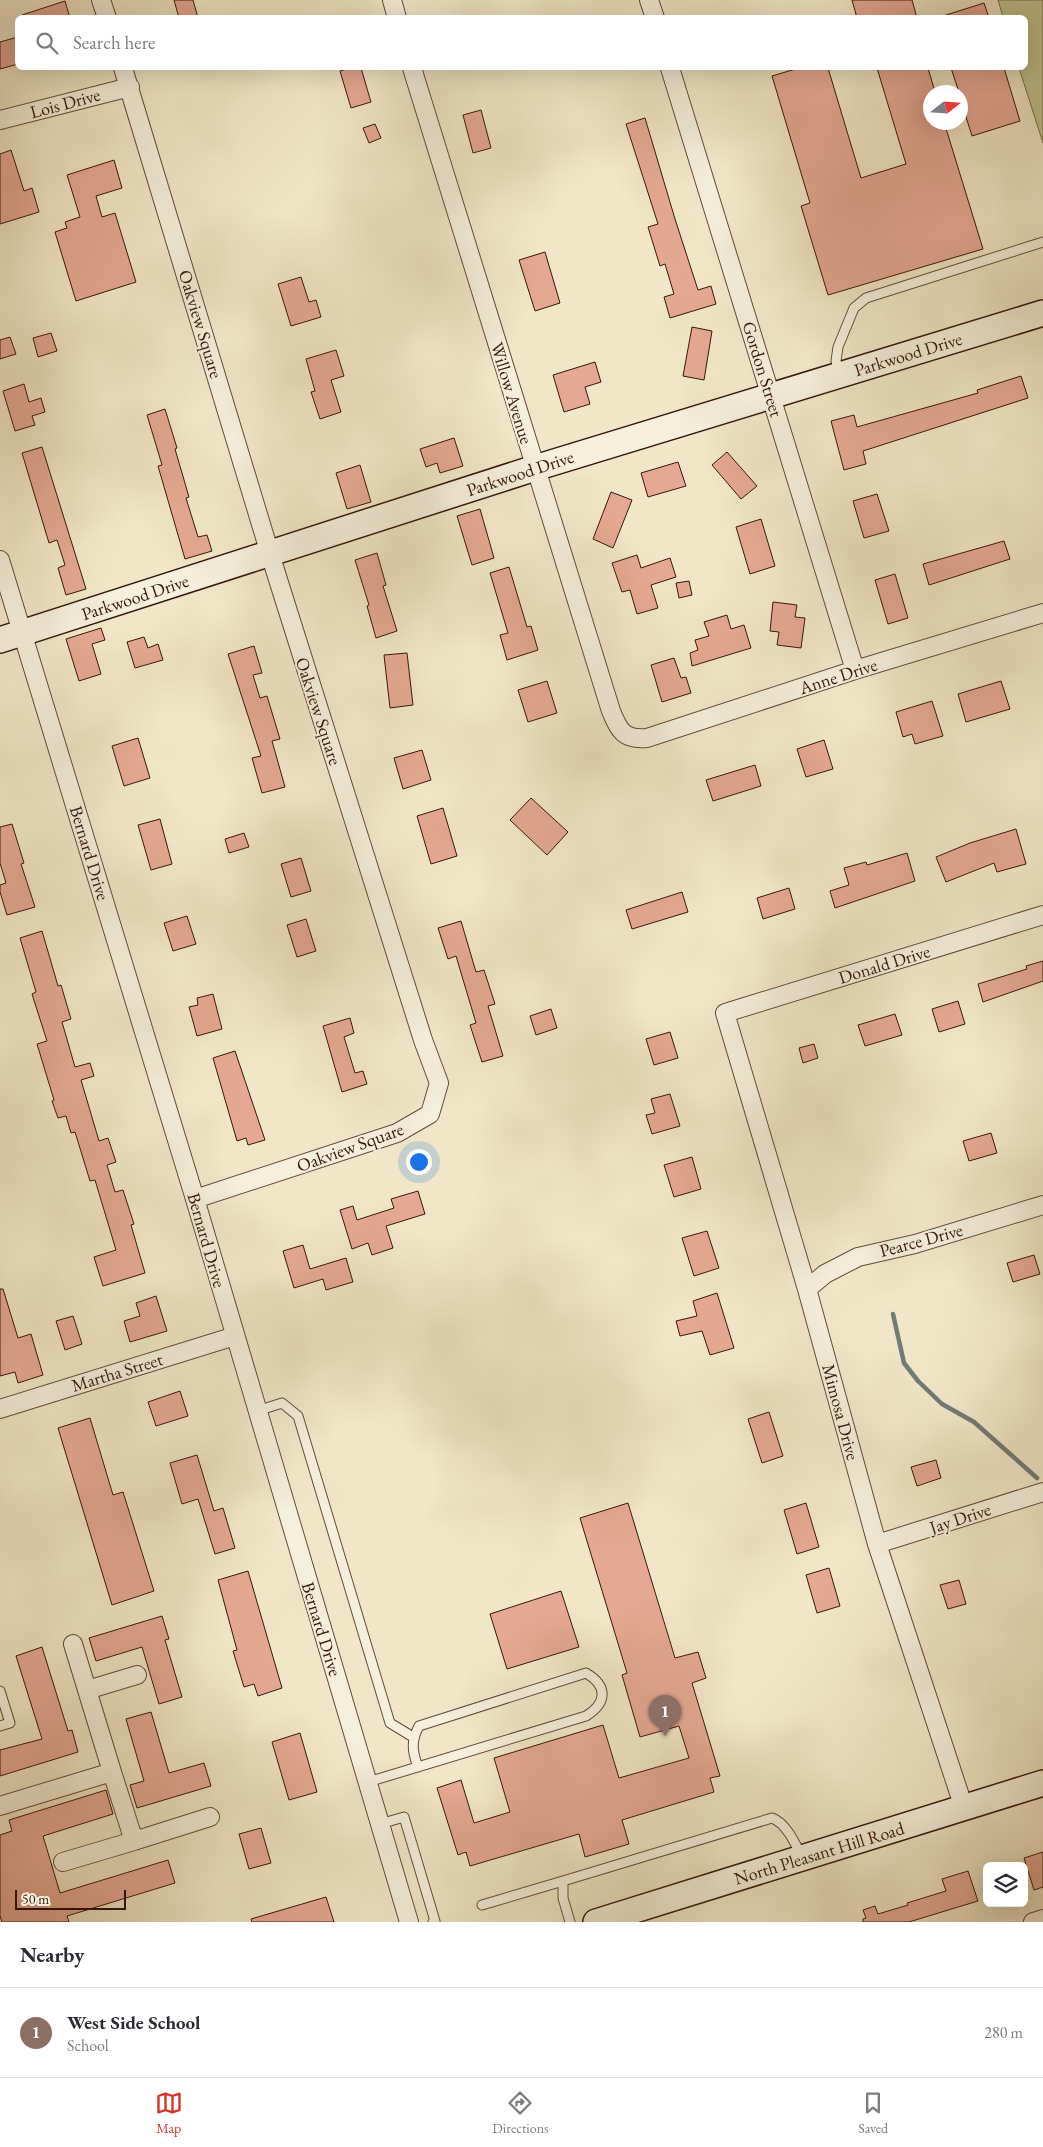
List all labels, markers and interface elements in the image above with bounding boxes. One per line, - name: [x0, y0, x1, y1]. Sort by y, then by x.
- search box: [15, 15, 1028, 70]
- icon: search: [33, 29, 61, 57]
- text: Search here: [73, 30, 155, 55]
- street label: Lois Drive: [27, 83, 103, 123]
- north arrow: [923, 85, 968, 130]
- street label: Oakview Square: [174, 267, 228, 381]
- street label: Gordon Street: [738, 318, 789, 420]
- street label: Parkwood Drive: [851, 327, 965, 381]
- street label: Willow Avenue: [486, 339, 538, 447]
- street label: Parkwood Drive: [463, 445, 577, 501]
- street label: Parkwood Drive: [78, 569, 192, 625]
- street label: Anne Drive: [795, 653, 880, 700]
- street label: Oakview Square: [291, 654, 347, 768]
- street label: Bernard Drive: [65, 803, 115, 903]
- street label: Donald Drive: [835, 939, 933, 989]
- street label: Oakview Square: [293, 1117, 407, 1177]
- your location: [406, 1149, 432, 1175]
- street label: Bernard Drive: [183, 1190, 231, 1290]
- street label: Pearce Drive: [877, 1218, 965, 1262]
- street label: Martha Street: [69, 1347, 166, 1397]
- street label: Mimosa Drive: [817, 1361, 865, 1463]
- street label: Jay Drive: [925, 1497, 994, 1539]
- street label: Bernard Drive: [297, 1579, 347, 1679]
- pin: 1: [649, 1695, 681, 1736]
- street label: North Pleasant Hill Road: [731, 1816, 908, 1890]
- map controls: [983, 1862, 1028, 1907]
- button: layers: [983, 1862, 1028, 1907]
- scale bar: [15, 1887, 126, 1910]
- text: 50 m: [22, 1890, 49, 1908]
- text: Nearby: [20, 1941, 84, 1968]
- text: West Side School: [67, 2010, 200, 2035]
- text: 1: [32, 2022, 40, 2043]
- text: 280 m: [984, 2022, 1023, 2043]
- text: School: [67, 2035, 109, 2056]
- tab: Map: [155, 2089, 183, 2137]
- tab: Directions: [492, 2089, 549, 2137]
- tab: Saved: [858, 2089, 888, 2137]

